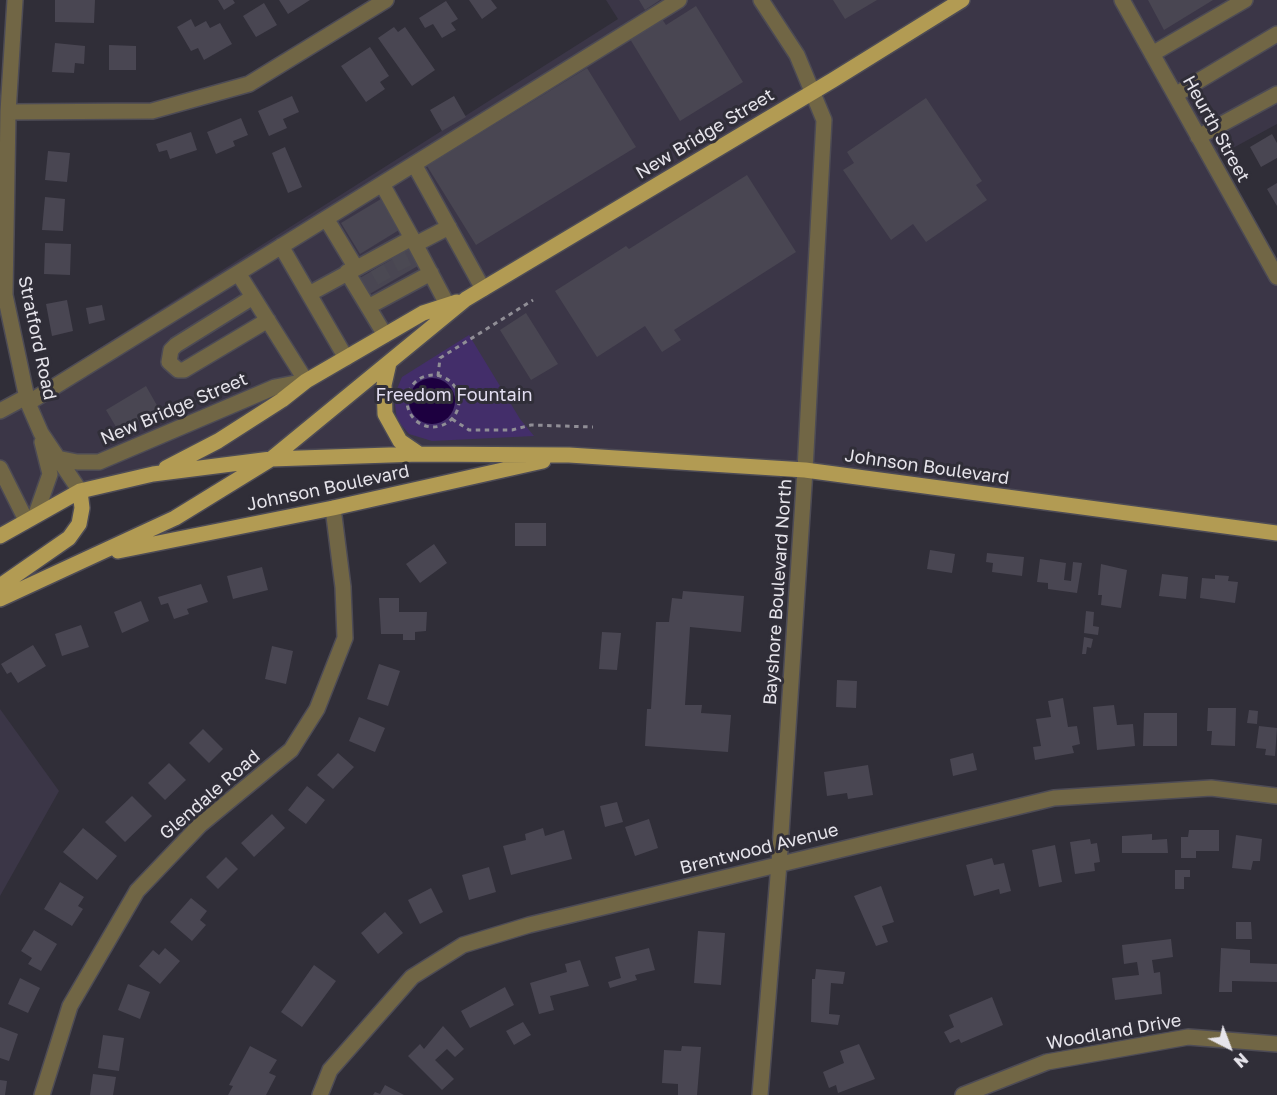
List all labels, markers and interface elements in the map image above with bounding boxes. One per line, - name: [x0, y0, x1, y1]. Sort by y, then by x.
- street label: Heurth Street: [1178, 72, 1254, 186]
- street label: New Bridge Street: [632, 84, 778, 184]
- street label: Stratford Road: [13, 274, 61, 402]
- street label: New Bridge Street: [97, 368, 251, 450]
- park label: Freedom Fountain: [375, 384, 533, 406]
- street label: Johnson Boulevard: [843, 445, 1011, 489]
- street label: Johnson Boulevard: [245, 460, 411, 516]
- street label: Bayshore Boulevard North: [759, 478, 797, 706]
- street label: Glendale Road: [156, 746, 264, 844]
- street label: Brentwood Avenue: [677, 819, 841, 879]
- street label: Woodland Drive: [1045, 1010, 1183, 1054]
- north arrow: [1199, 1017, 1259, 1077]
- text: N: [1230, 1049, 1252, 1072]

